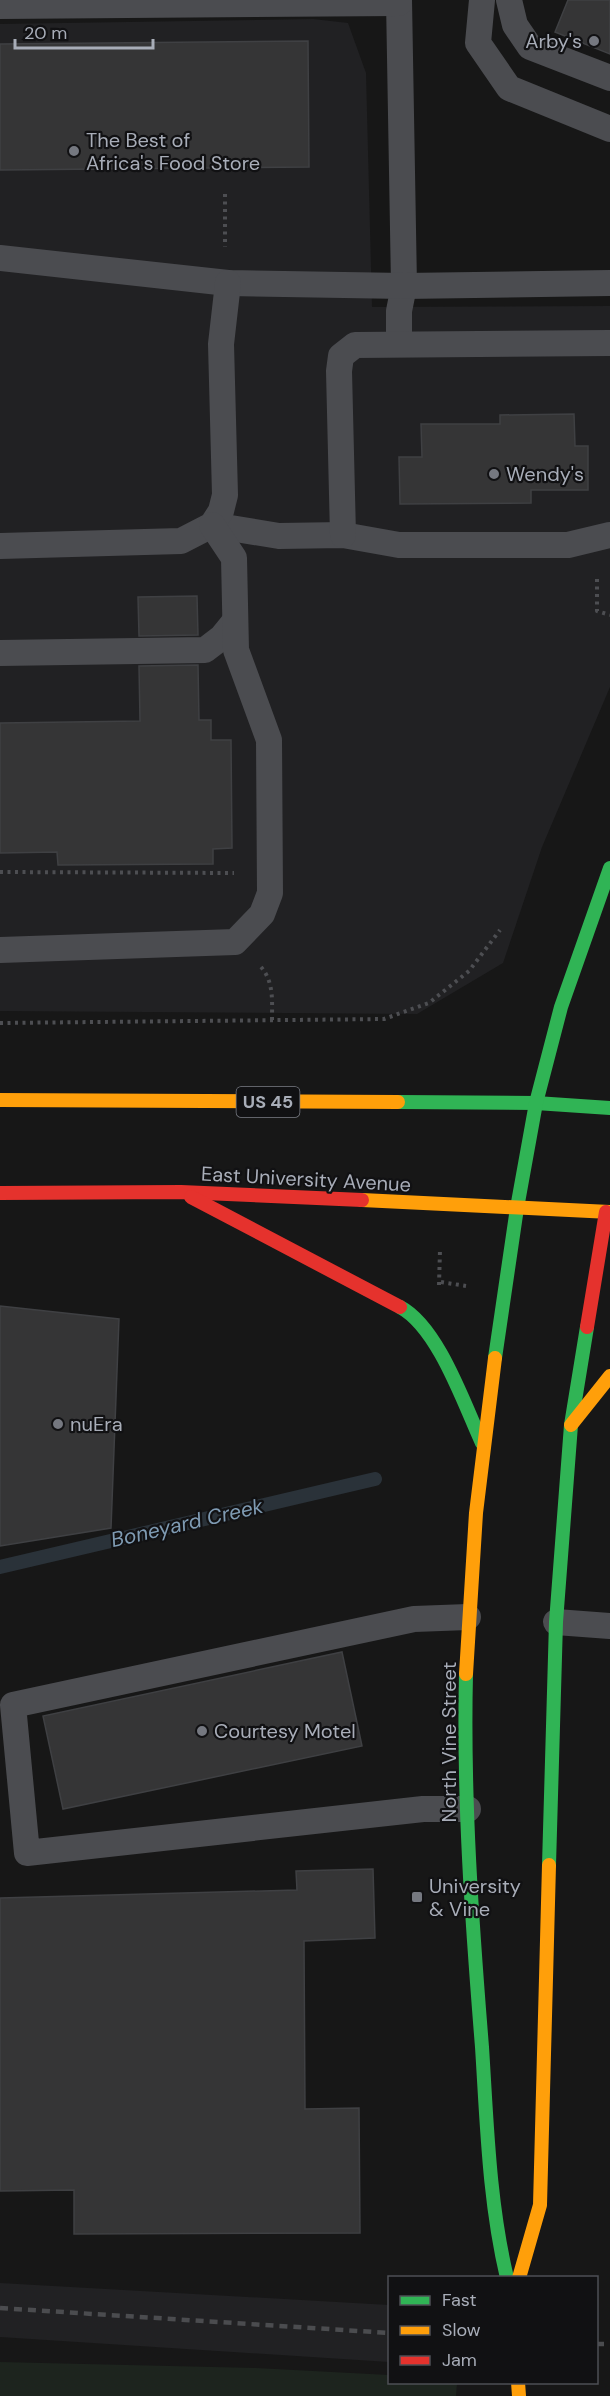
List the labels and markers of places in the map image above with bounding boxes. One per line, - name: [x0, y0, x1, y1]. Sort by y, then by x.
- place label: Arby's: [525, 28, 582, 54]
- marker: Arby's: [587, 34, 601, 48]
- place label: The Best of Africa's Food Store: [86, 127, 260, 176]
- marker: The Best of Africa's Food Store: [67, 144, 81, 158]
- place label: Wendy's: [506, 461, 584, 487]
- marker: Wendy's: [487, 467, 501, 481]
- place label: nuEra: [70, 1411, 123, 1437]
- marker: nuEra: [51, 1417, 65, 1431]
- place label: Courtesy Motel: [214, 1718, 356, 1744]
- marker: Courtesy Motel: [195, 1724, 209, 1738]
- place label: University & Vine: [429, 1873, 521, 1922]
- marker: University & Vine: [410, 1890, 424, 1904]

